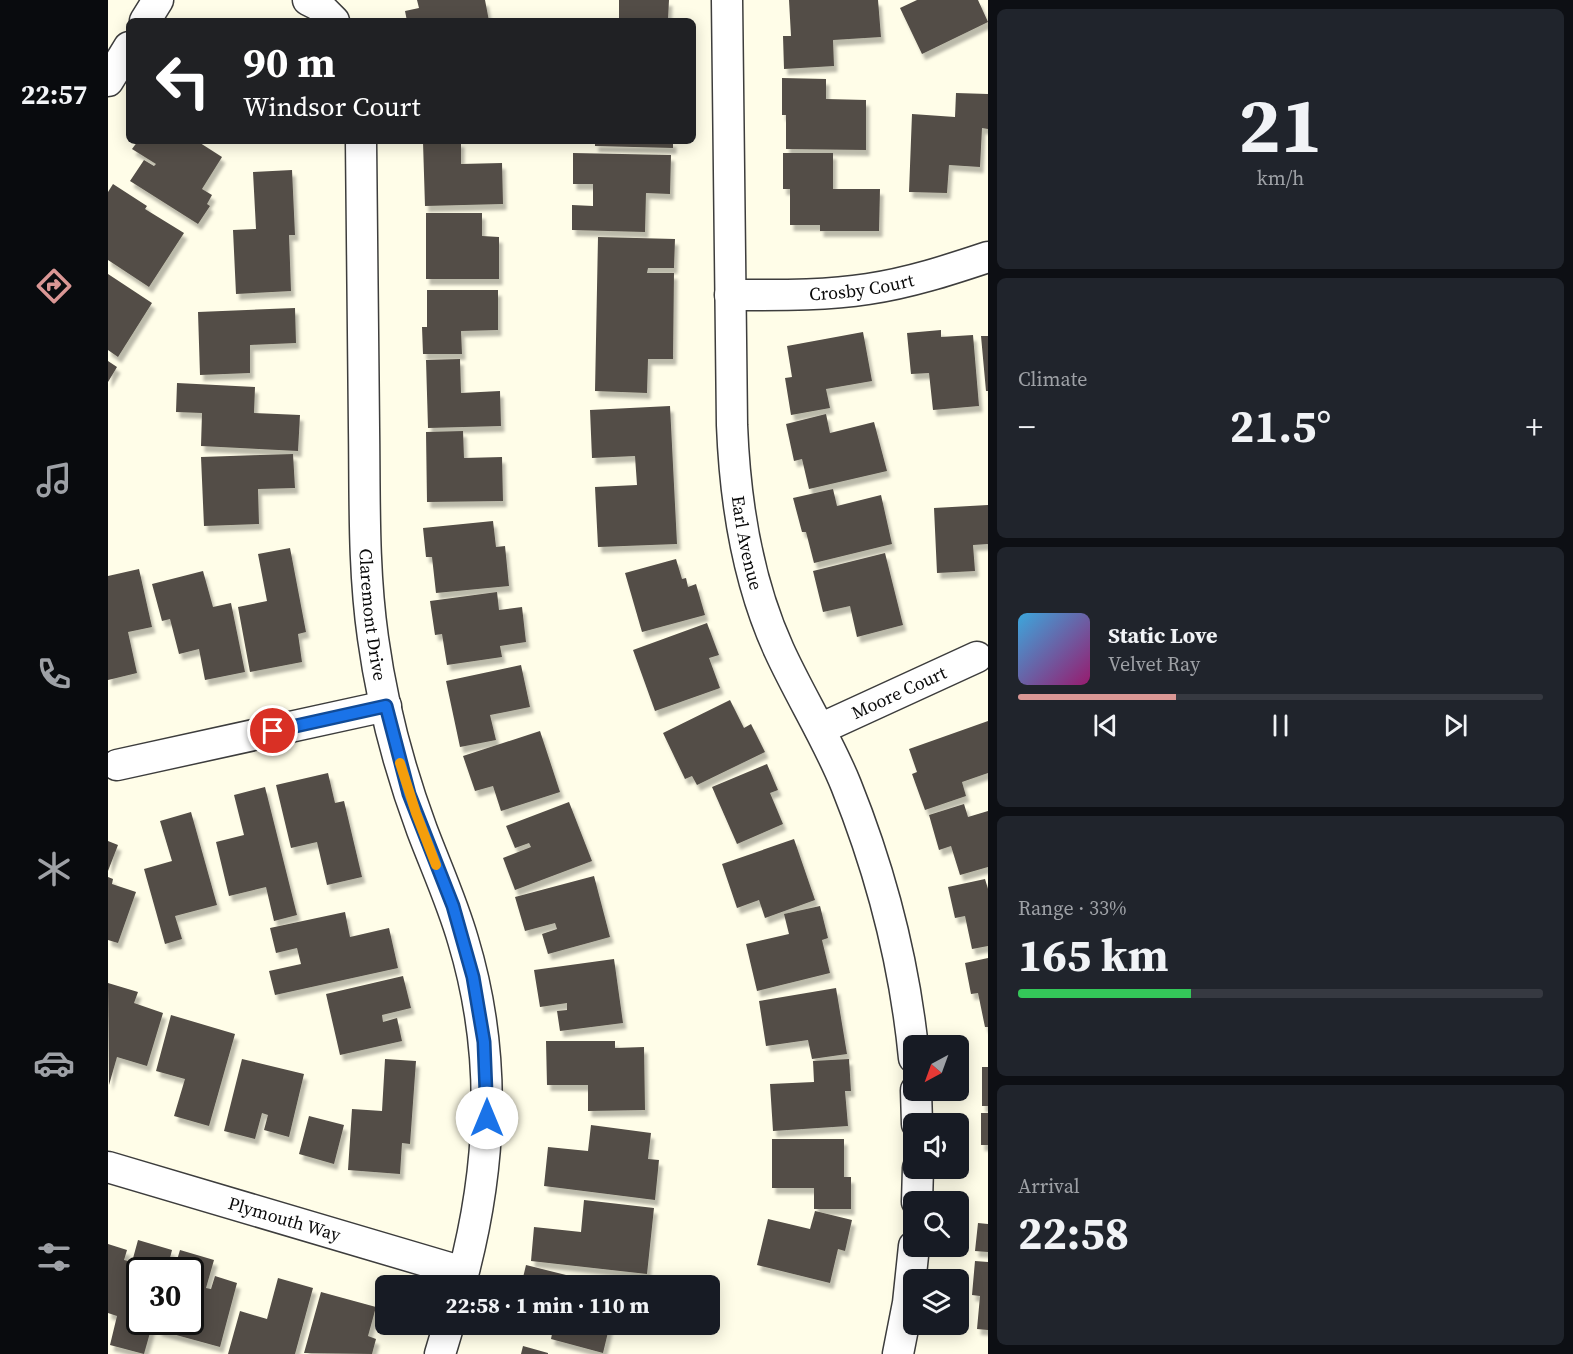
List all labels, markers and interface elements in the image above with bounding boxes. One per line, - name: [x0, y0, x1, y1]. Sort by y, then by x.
- text: 90 m: [243, 33, 336, 91]
- icon: left: [144, 42, 222, 120]
- text: 21: [1238, 71, 1323, 178]
- text: 22:57: [21, 76, 87, 113]
- text: Windsor Court: [243, 88, 420, 125]
- text: km/h: [1257, 164, 1304, 192]
- icon: directions: [33, 265, 75, 307]
- street label: Crosby Court: [809, 267, 916, 306]
- text: Climate: [1018, 365, 1087, 393]
- text: 21.5°: [1230, 395, 1331, 457]
- text: −: [1018, 404, 1036, 449]
- text: +: [1526, 404, 1543, 449]
- icon: music: [33, 459, 75, 501]
- street label: Earl Avenue: [726, 494, 769, 593]
- street label: Claremont Drive: [354, 548, 393, 683]
- text: Static Love: [1108, 620, 1218, 650]
- text: Velvet Ray: [1108, 650, 1200, 678]
- icon: phone: [33, 653, 75, 695]
- street label: Moore Court: [847, 660, 951, 725]
- pin: [247, 705, 298, 756]
- icon: previous: [1089, 709, 1122, 742]
- icon: pause: [1264, 709, 1297, 742]
- icon: next: [1439, 709, 1472, 742]
- icon: arrive: [256, 714, 289, 747]
- icon: climate: [33, 848, 75, 890]
- text: Range · 33%: [1018, 894, 1127, 922]
- text: 165 km: [1018, 924, 1169, 986]
- north arrow: [903, 1035, 969, 1101]
- map controls: [903, 1035, 969, 1335]
- icon: car: [33, 1042, 75, 1084]
- position arrow: [455, 1086, 519, 1150]
- button: sound: [903, 1113, 969, 1179]
- text: Arrival: [1018, 1172, 1080, 1200]
- street label: Plymouth Way: [225, 1190, 345, 1247]
- button: search: [903, 1191, 969, 1257]
- text: 22:58: [1018, 1202, 1129, 1264]
- icon: filters: [33, 1236, 75, 1278]
- speed limit sign: 30: [126, 1257, 204, 1335]
- button: layers: [903, 1269, 969, 1335]
- text: 22:58 · 1 min · 110 m: [446, 1290, 649, 1320]

